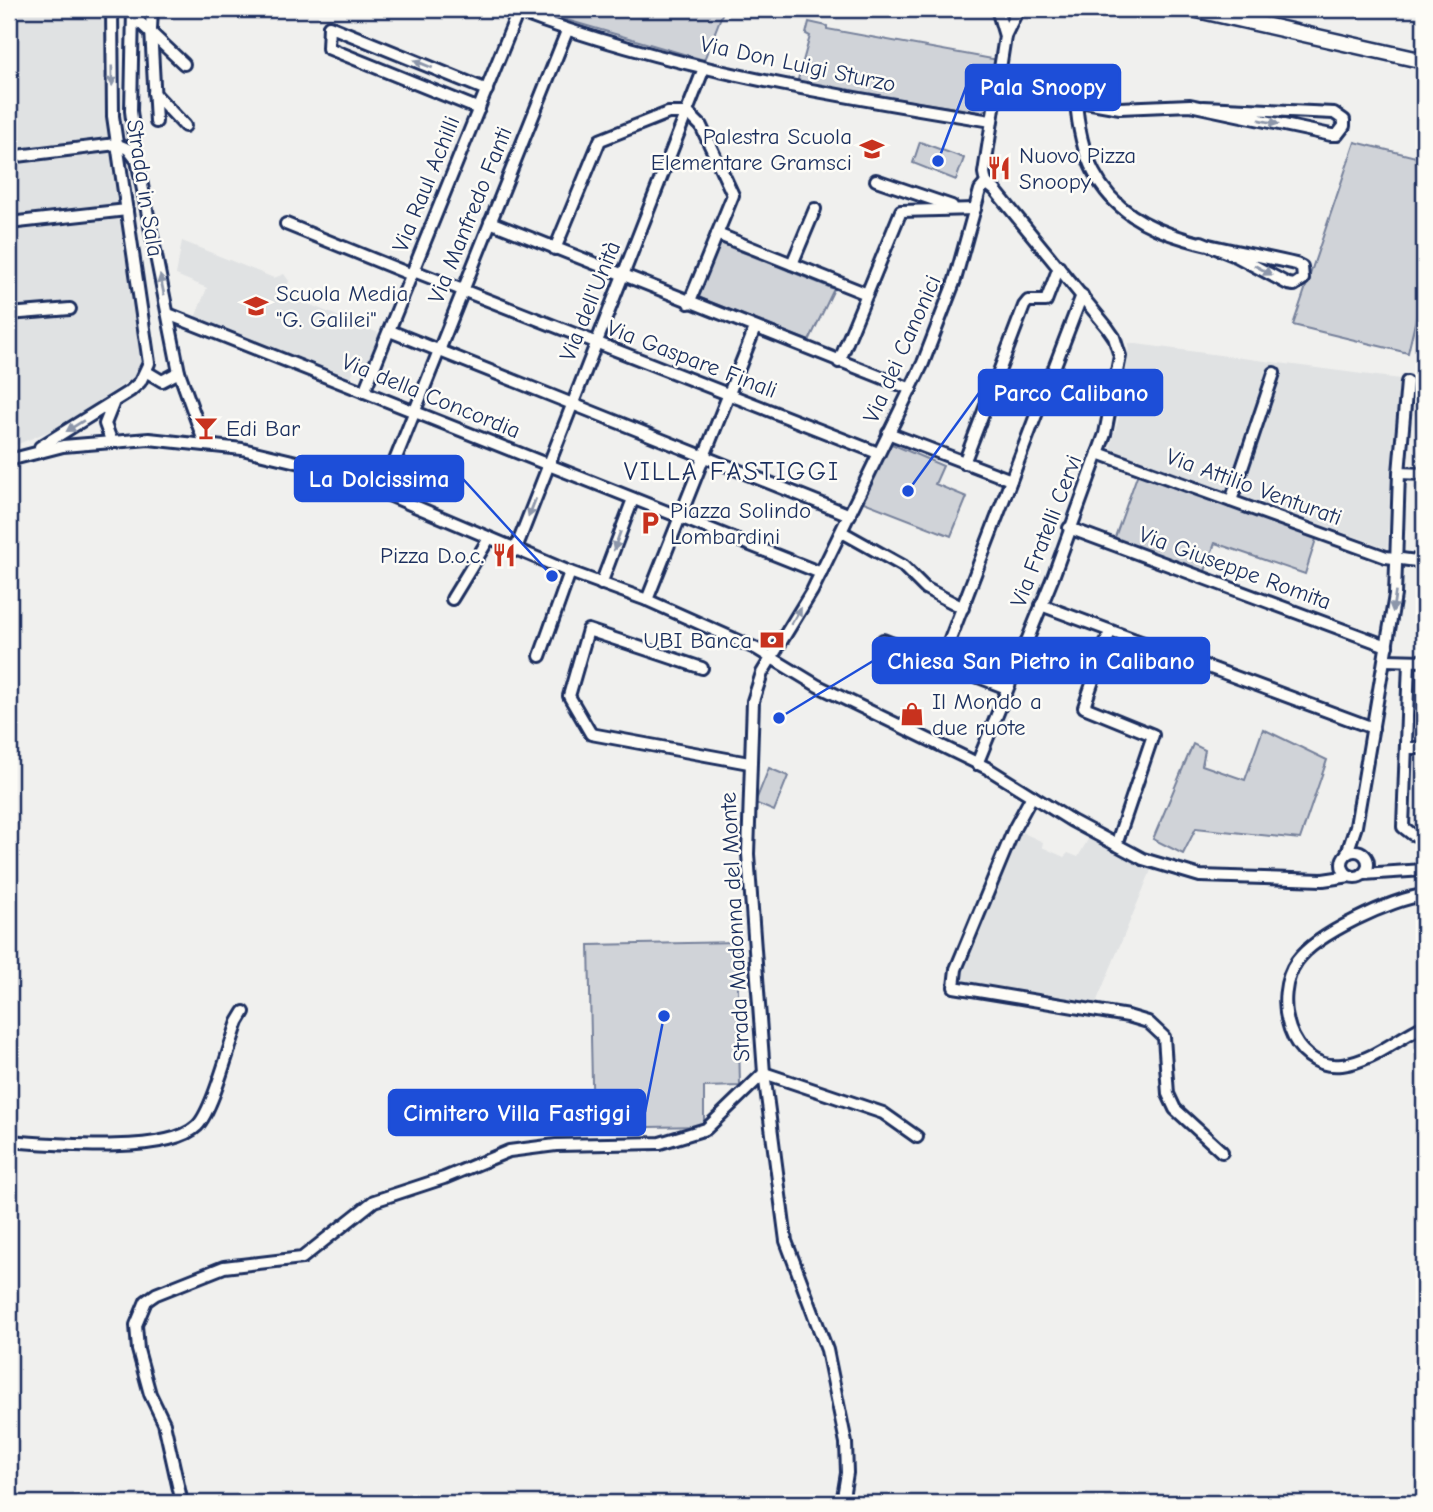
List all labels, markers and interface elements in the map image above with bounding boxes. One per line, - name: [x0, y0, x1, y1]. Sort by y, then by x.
- street label: Via Don Luigi Sturzo: [698, 30, 898, 98]
- one-way arrow: [413, 59, 434, 70]
- callout: Pala Snoopy: [966, 65, 1120, 110]
- one-way arrow: [106, 66, 118, 88]
- text: Pala Snoopy: [980, 73, 1106, 101]
- street label: Via Raul Achilli: [386, 112, 466, 256]
- one-way arrow: [1259, 116, 1281, 127]
- street label: Strada in Sala: [121, 117, 169, 259]
- street label: Via Manfredo Fanti: [422, 123, 518, 307]
- place label: Palestra Scuola Elementare Gramsci: [651, 123, 852, 176]
- school or university icon: Palestra Scuola Elementare Gramsci: [858, 135, 886, 163]
- place label: Nuovo Pizza Snoopy: [1019, 142, 1136, 195]
- restaurant icon: Nuovo Pizza Snoopy: [985, 154, 1013, 182]
- street label: Via dell'Unità: [554, 237, 626, 365]
- one-way arrow: [1253, 264, 1273, 276]
- street label: Via dei Canonici: [857, 271, 947, 427]
- one-way arrow: [157, 274, 168, 296]
- place label: Scuola Media "G. Galilei": [276, 280, 408, 333]
- school or university icon: Scuola Media "G. Galilei": [242, 292, 270, 320]
- street label: Via Gaspare Finali: [603, 314, 781, 404]
- street label: Via della Concordia: [338, 348, 524, 444]
- callout: Parco Calibano: [979, 370, 1162, 415]
- text: Parco Calibano: [994, 379, 1149, 407]
- bar icon: Edi Bar: [192, 414, 220, 442]
- place label: Edi Bar: [226, 415, 301, 442]
- one-way arrow: [65, 419, 84, 432]
- street label: Via Attilio Venturati: [1163, 443, 1345, 531]
- street label: Via Fratelli Cervi: [1005, 451, 1087, 611]
- callout: La Dolcissima: [295, 456, 463, 501]
- district label: VILLA FASTIGGI: [624, 457, 840, 487]
- text: La Dolcissima: [309, 465, 449, 493]
- one-way arrow: [526, 497, 537, 518]
- place label: Piazza Solindo Lombardini: [670, 497, 811, 550]
- parking icon: Piazza Solindo Lombardini: [636, 509, 664, 537]
- street label: Via Giuseppe Romita: [1135, 521, 1335, 615]
- one-way arrow: [611, 531, 622, 552]
- restaurant icon: Pizza D.o.c.: [490, 541, 518, 569]
- place label: Pizza D.o.c.: [380, 542, 484, 569]
- one-way arrow: [1388, 592, 1399, 614]
- one-way arrow: [790, 606, 803, 625]
- bank icon: UBI Banca: [758, 626, 786, 654]
- place label: UBI Banca: [643, 627, 752, 654]
- callout: Chiesa San Pietro in Calibano: [873, 638, 1209, 683]
- text: Chiesa San Pietro in Calibano: [887, 647, 1195, 675]
- place label: Il Mondo a due ruote: [932, 688, 1042, 741]
- shop icon: Il Mondo a due ruote: [898, 700, 926, 728]
- street label: Strada Madonna del Monte: [714, 791, 756, 1063]
- callout: Cimitero Villa Fastiggi: [389, 1090, 645, 1135]
- text: Cimitero Villa Fastiggi: [403, 1099, 631, 1127]

